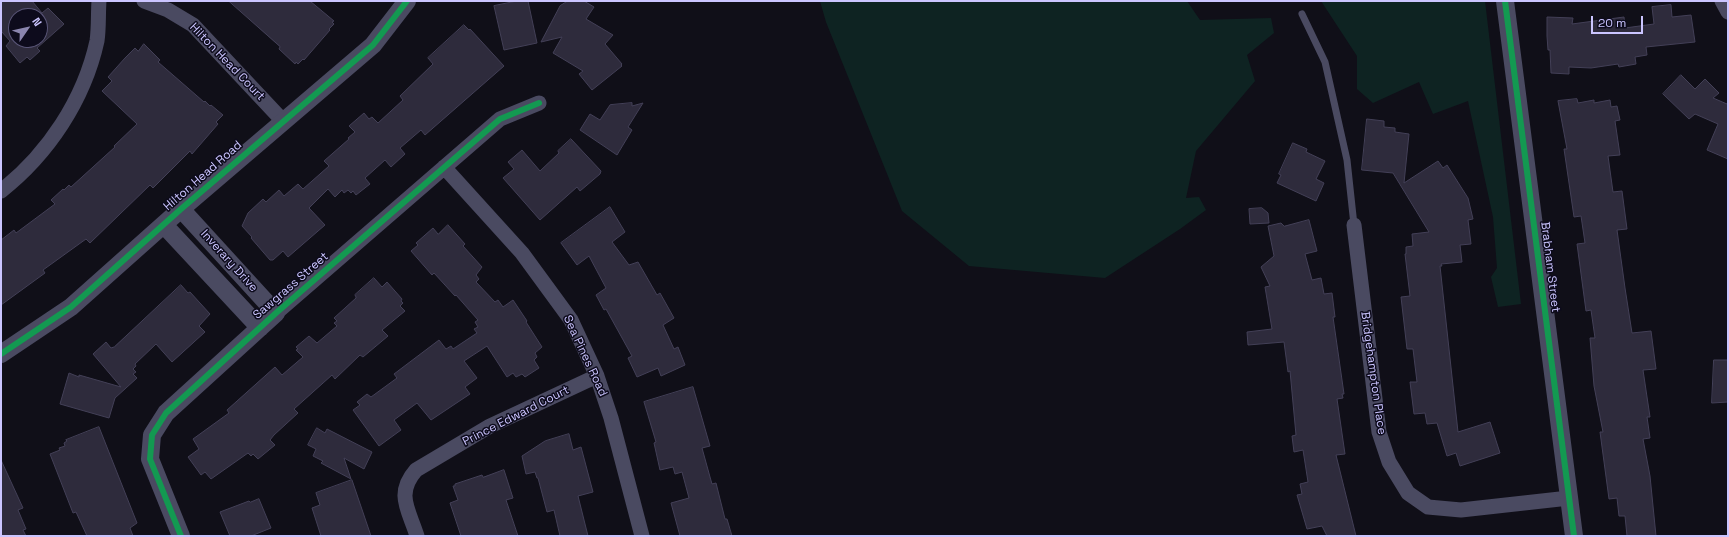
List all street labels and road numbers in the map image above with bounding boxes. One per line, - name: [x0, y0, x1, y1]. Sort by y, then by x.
- street label: Hilton Head Court: [186, 20, 268, 104]
- street label: Hilton Head Road: [161, 138, 245, 214]
- street label: Brabham Street: [1537, 221, 1563, 313]
- street label: Inverary Drive: [197, 227, 261, 295]
- street label: Sawgrass Street: [250, 249, 332, 323]
- street label: Bridgehampton Place: [1357, 310, 1389, 436]
- street label: Sea Pines Road: [560, 313, 610, 399]
- street label: Prince Edward Court: [460, 383, 572, 449]

